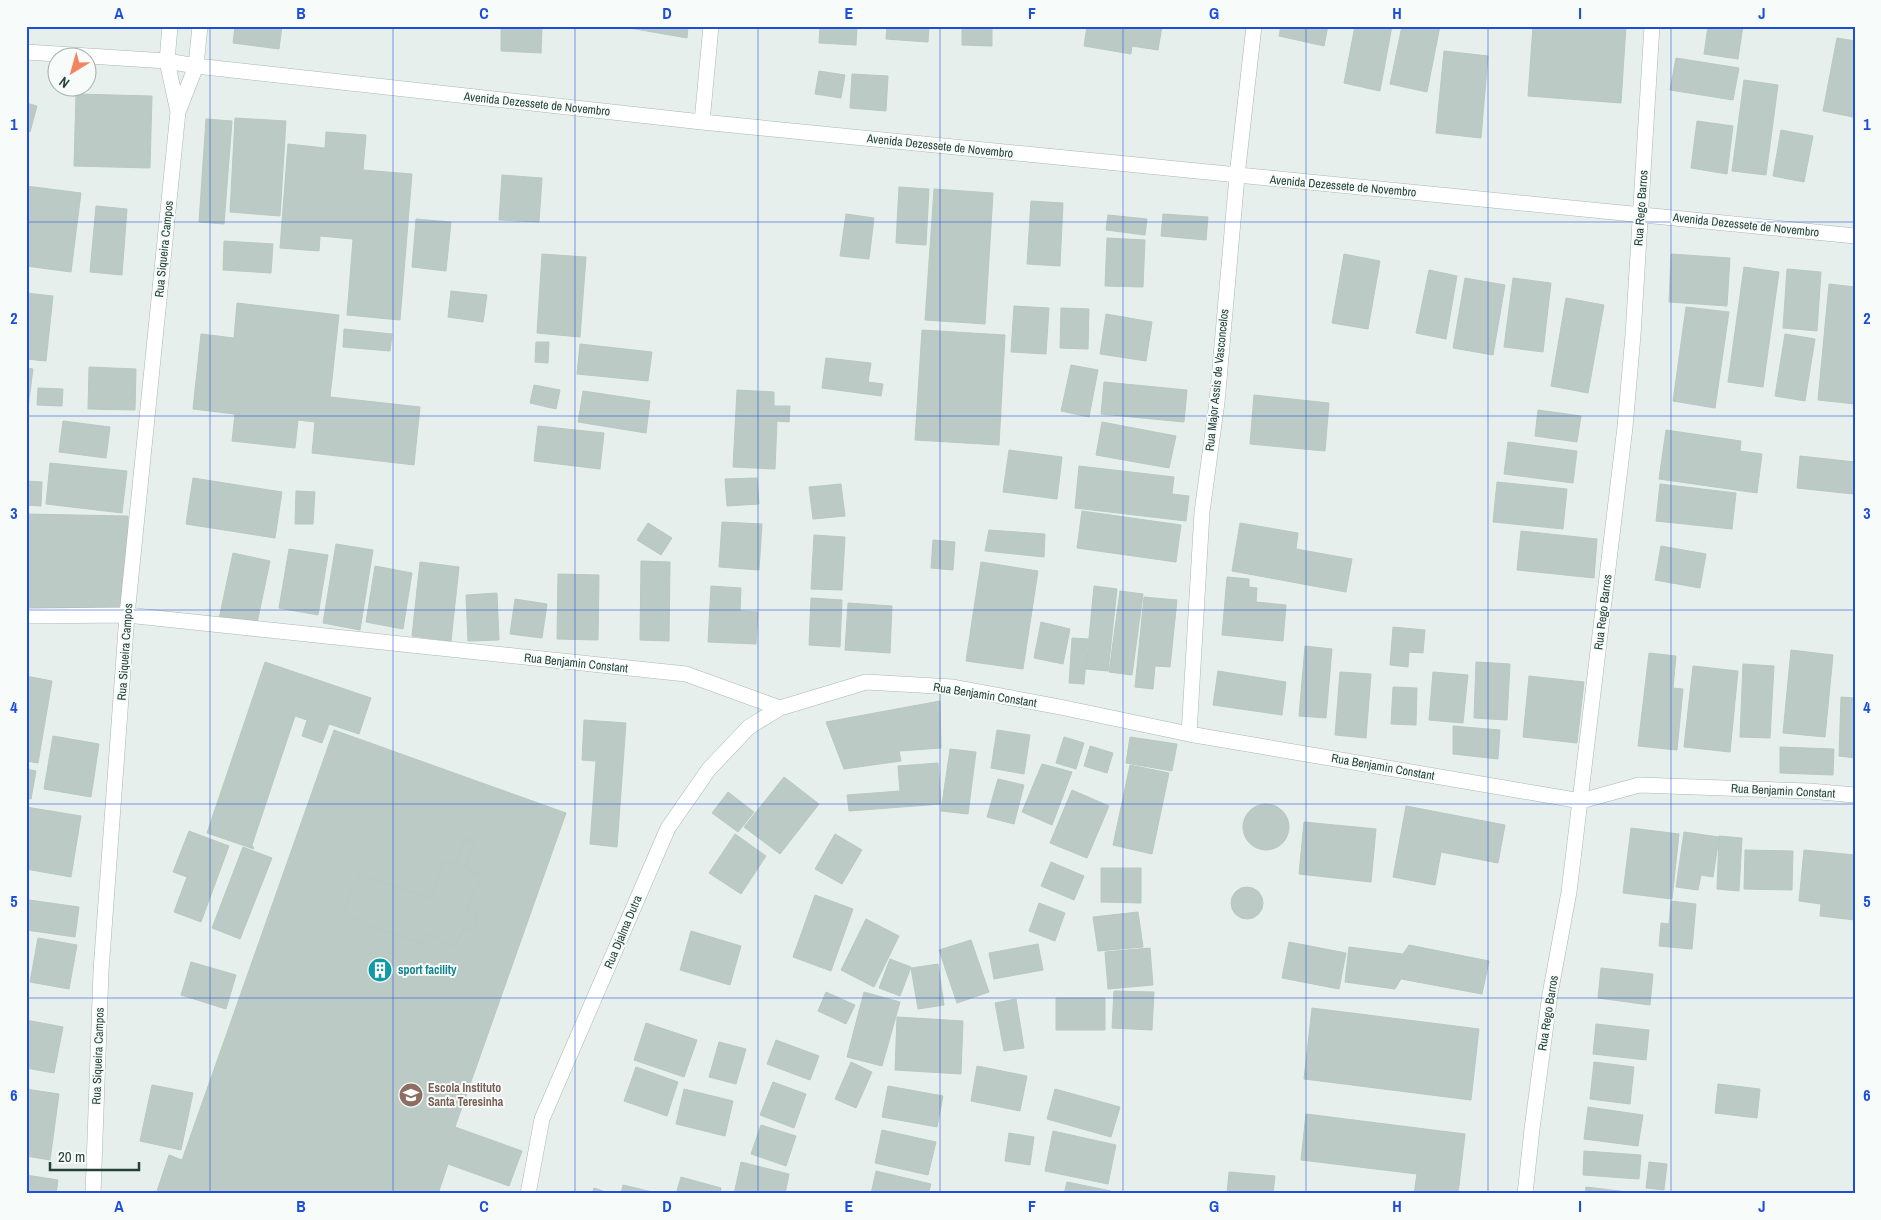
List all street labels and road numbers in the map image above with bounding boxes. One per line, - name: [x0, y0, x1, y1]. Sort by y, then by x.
- street label: Avenida Dezessete de Novembro: [462, 88, 611, 120]
- street label: Avenida Dezessete de Novembro: [865, 130, 1014, 162]
- street label: Rua Rego Barros: [1630, 169, 1652, 246]
- street label: Avenida Dezessete de Novembro: [1268, 172, 1417, 200]
- street label: Rua Siqueira Campos: [151, 200, 177, 298]
- street label: Avenida Dezessete de Novembro: [1671, 209, 1820, 241]
- street label: Rua Major Assis de Vasconcelos: [1202, 308, 1232, 452]
- street label: Rua Rego Barros: [1590, 573, 1616, 651]
- street label: Rua Siqueira Campos: [114, 603, 136, 701]
- street label: Rua Benjamin Constant: [523, 650, 629, 676]
- street label: Rua Benjamin Constant: [932, 679, 1038, 711]
- street label: Rua Benjamin Constant: [1330, 750, 1436, 784]
- street label: Rua Benjamin Constant: [1730, 780, 1836, 802]
- street label: Rua Djalma Dutra: [600, 892, 646, 971]
- street label: Rua Rego Barros: [1534, 974, 1562, 1052]
- street label: Rua Siqueira Campos: [88, 1007, 108, 1105]

